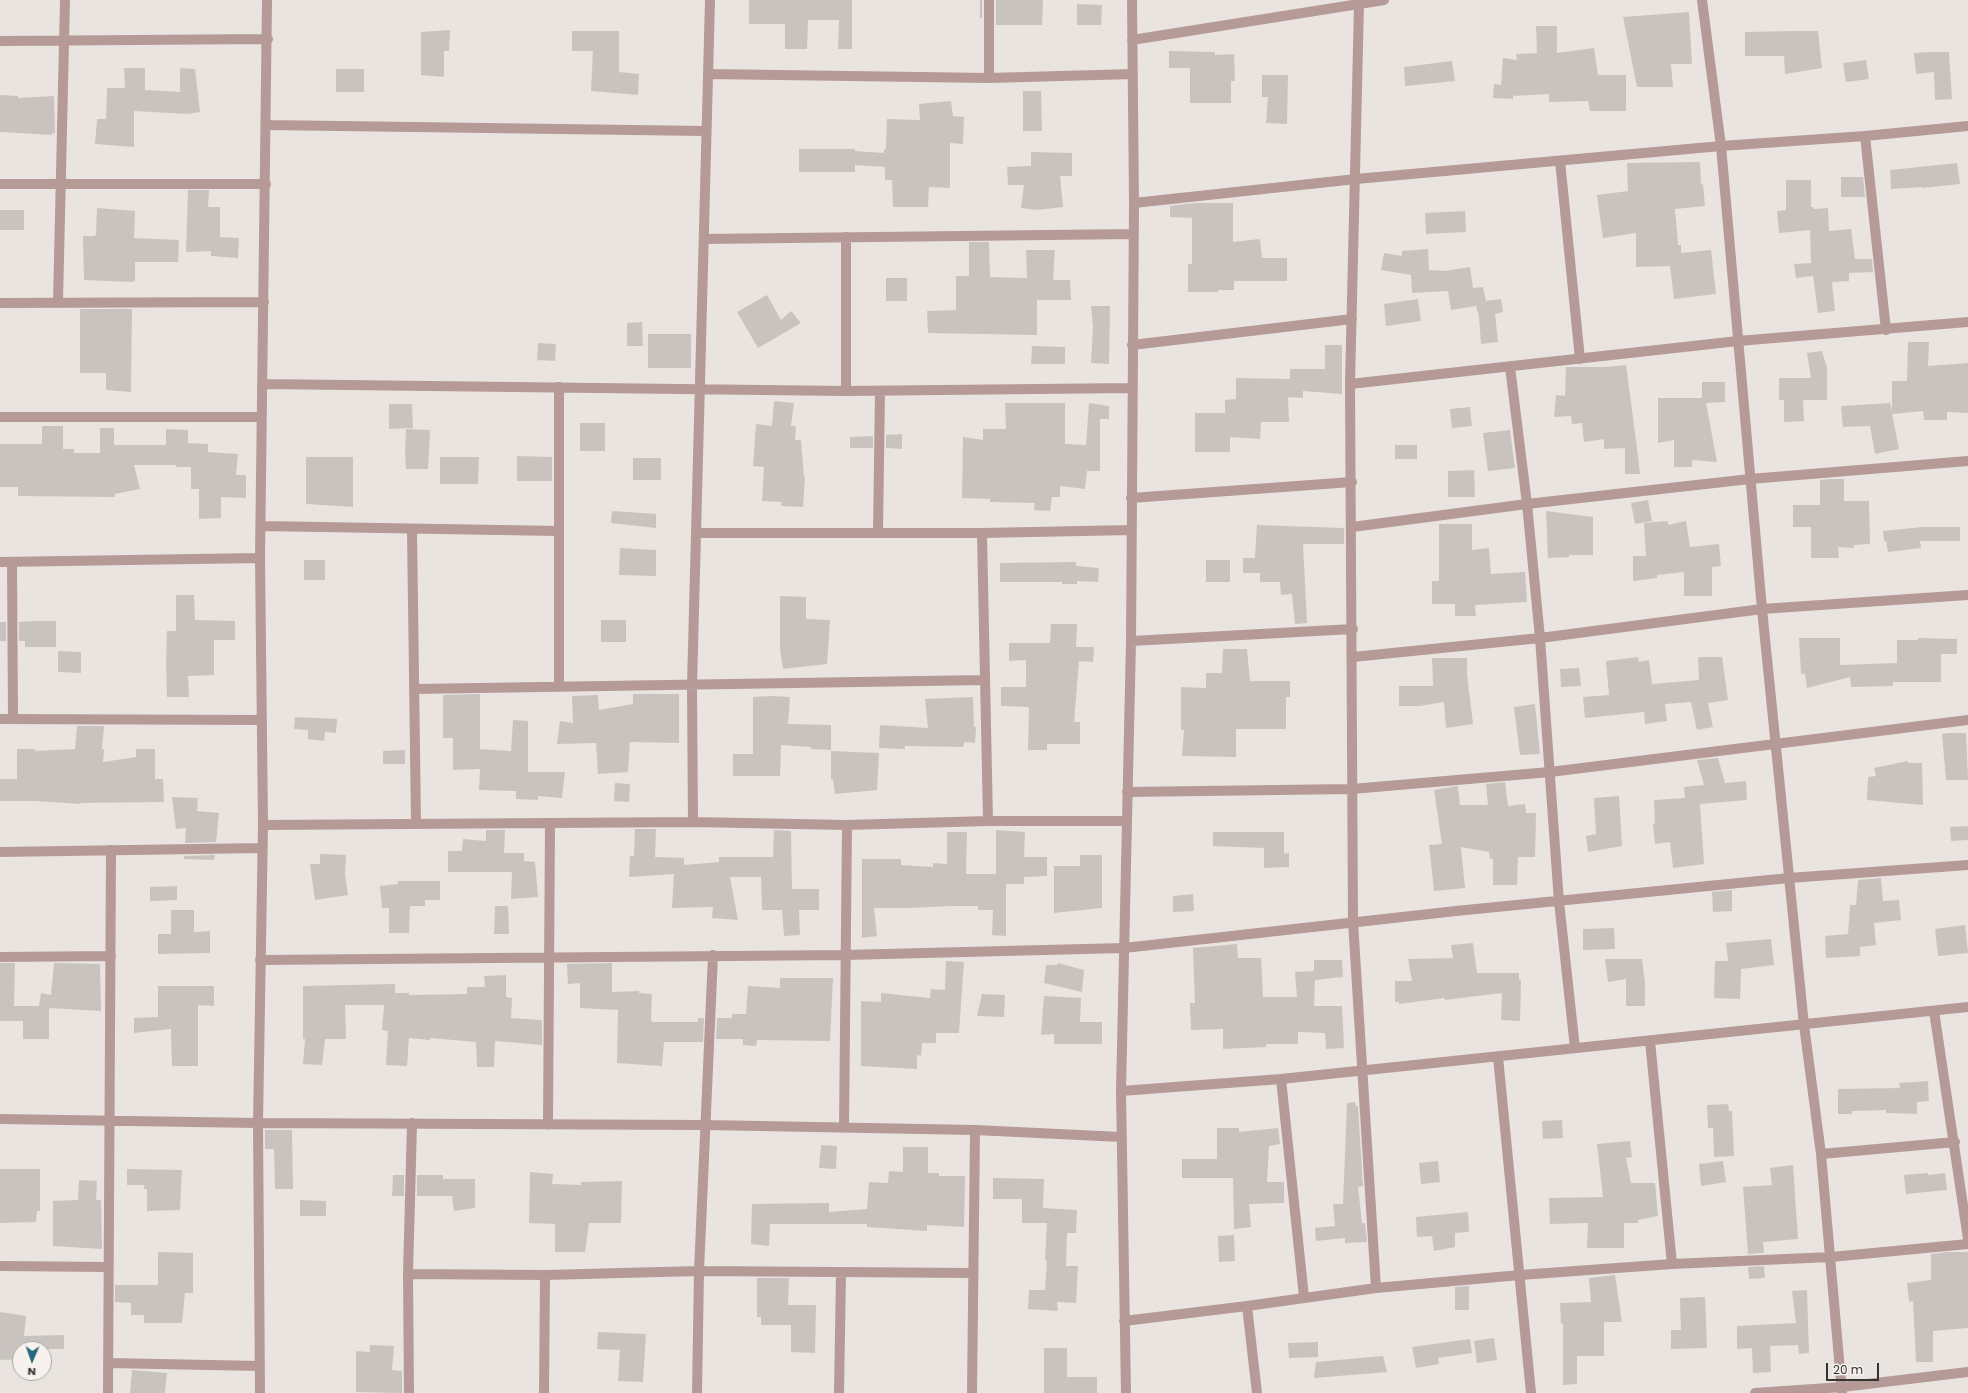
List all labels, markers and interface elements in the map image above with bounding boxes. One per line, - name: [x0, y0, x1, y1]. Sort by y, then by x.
- north arrow: [12, 1341, 52, 1381]
- scale bar: [1828, 1355, 1881, 1381]
- text: 20 m: [1833, 1361, 1863, 1378]
- text: N: [27, 1364, 36, 1380]

